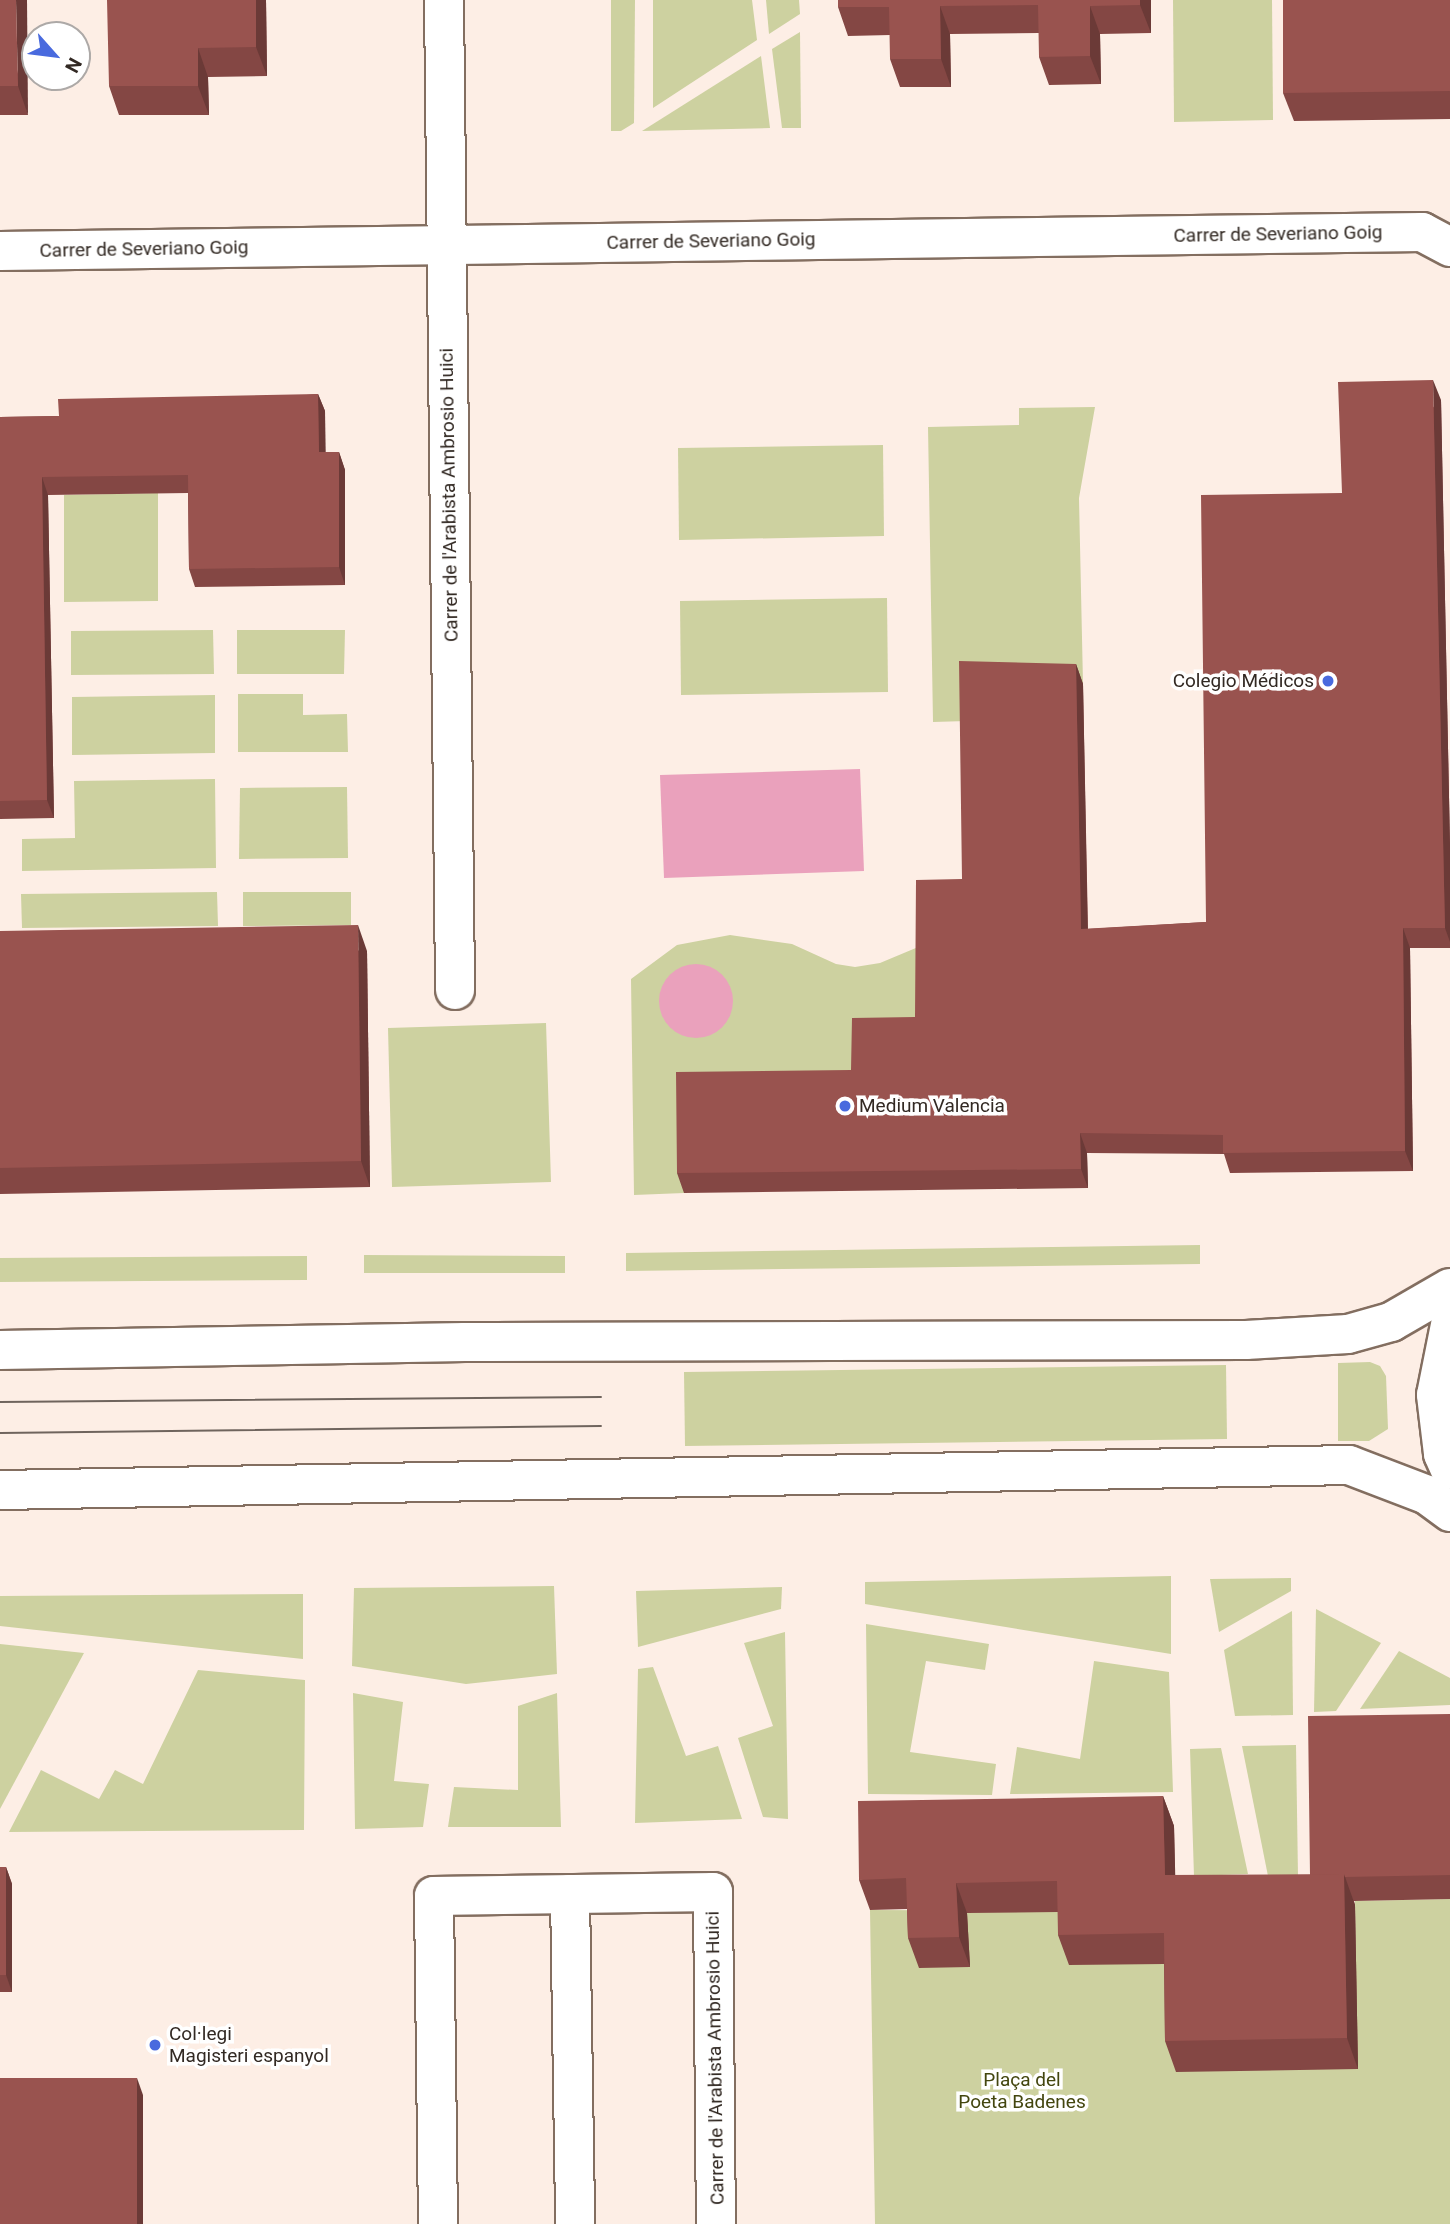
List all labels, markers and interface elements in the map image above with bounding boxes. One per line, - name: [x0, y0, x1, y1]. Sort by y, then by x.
- north arrow: [21, 21, 91, 91]
- text: N: [60, 54, 87, 76]
- street label: Carrer de Severiano Goig: [1173, 221, 1383, 247]
- street label: Carrer de Severiano Goig: [606, 228, 816, 254]
- street label: Carrer de Severiano Goig: [39, 236, 249, 262]
- street label: Carrer de l'Arabista Ambrosio Huici: [435, 348, 463, 642]
- place label: Colegio Médicos: [1173, 670, 1314, 692]
- marker: Colegio Médicos: [1320, 673, 1336, 689]
- place label: Medium Valencia: [859, 1095, 1005, 1117]
- marker: Medium Valencia: [837, 1098, 853, 1114]
- street label: Carrer de l'Arabista Ambrosio Huici: [701, 1911, 729, 2205]
- place label: Col·legi Magisteri espanyol: [169, 2023, 329, 2067]
- marker: Col·legi Magisteri espanyol: [147, 2037, 163, 2053]
- park label: Plaça del Poeta Badenes: [958, 2069, 1086, 2113]

